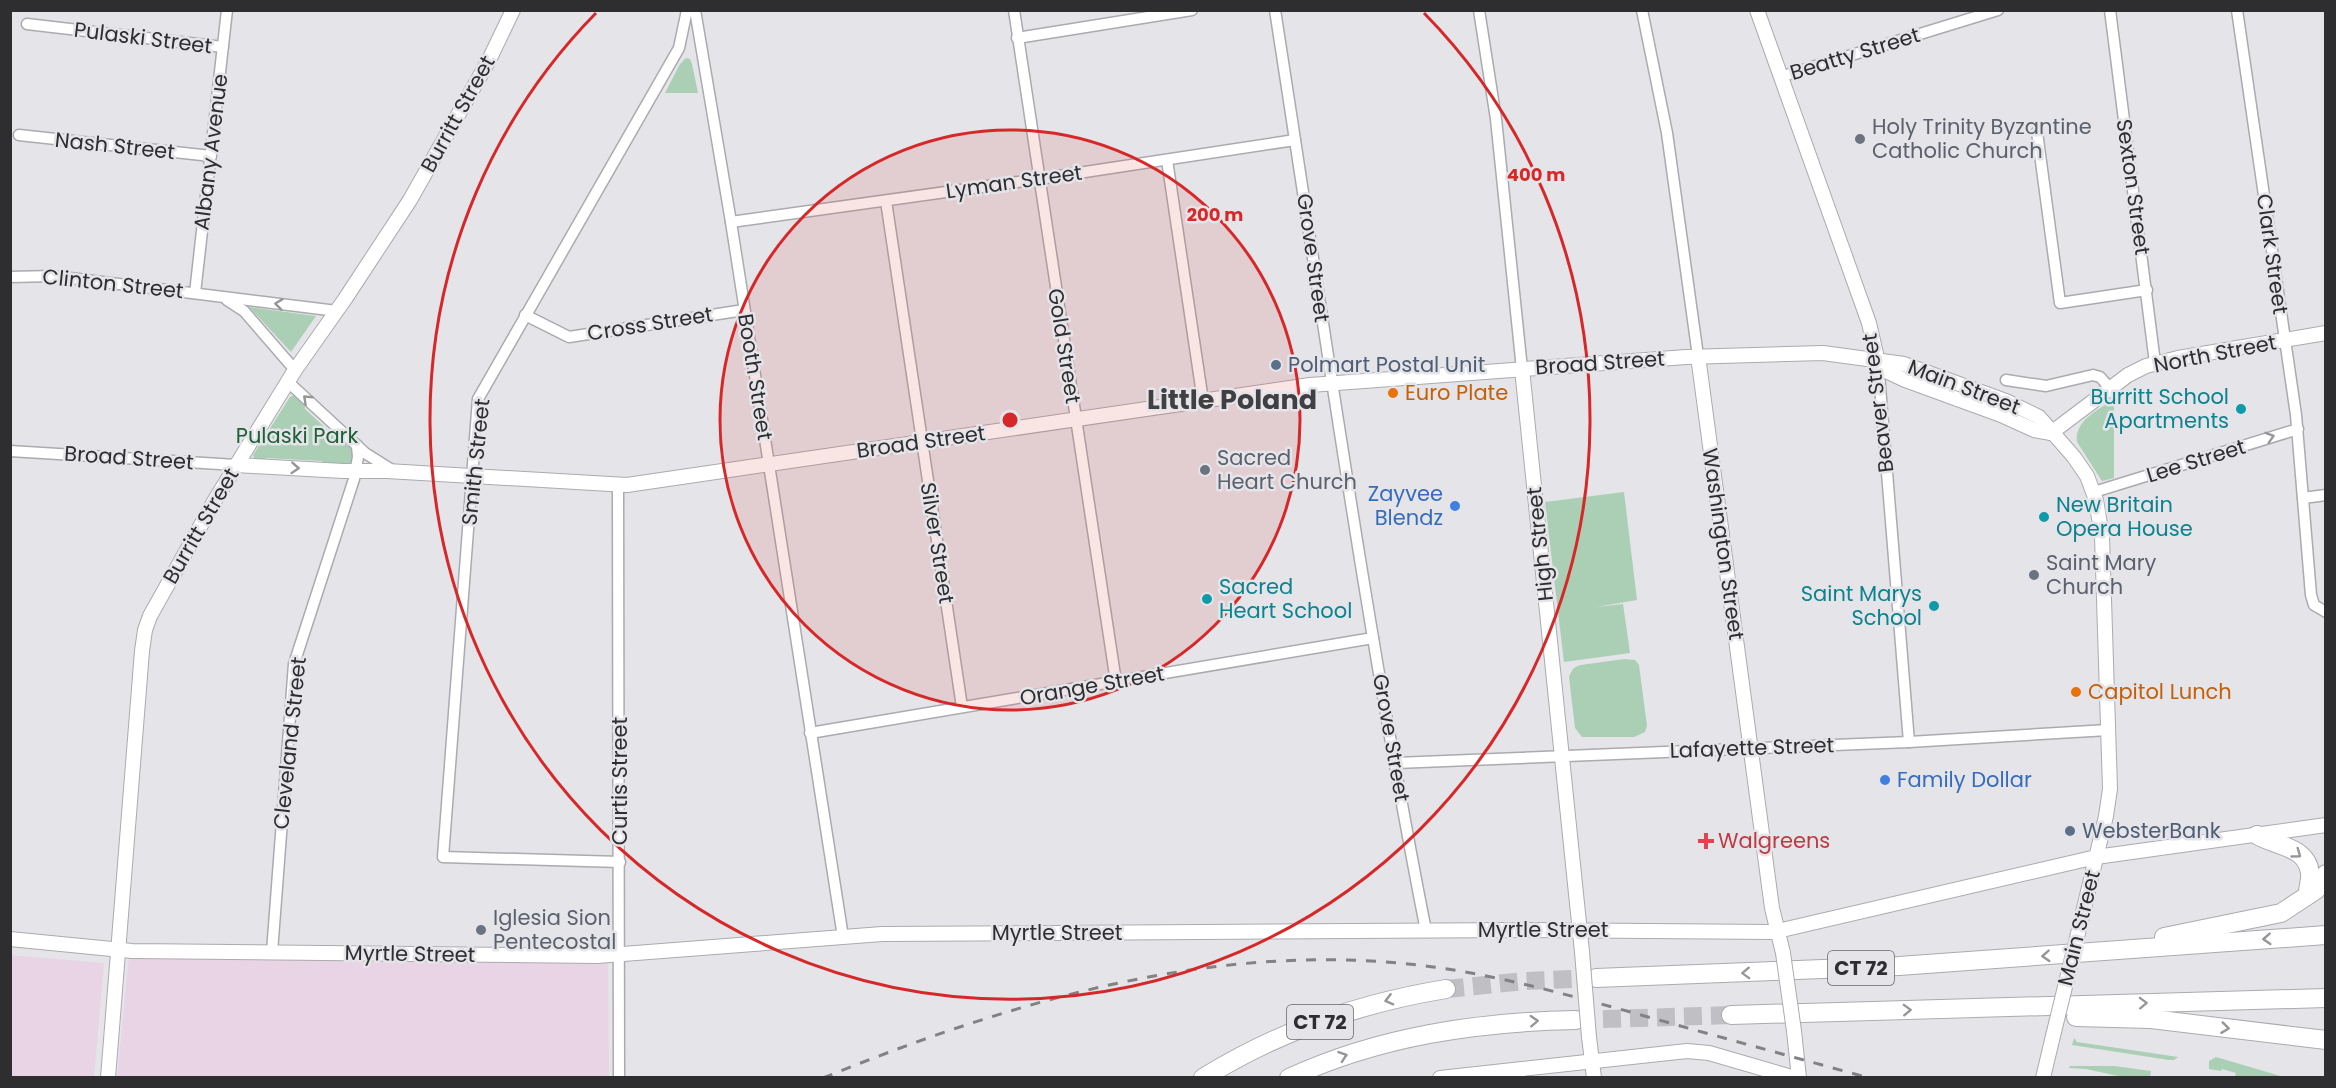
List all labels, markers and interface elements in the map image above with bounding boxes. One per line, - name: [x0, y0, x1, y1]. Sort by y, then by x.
- street label: Pulaski Street: [72, 15, 214, 60]
- street label: Beatty Street: [1786, 20, 1923, 87]
- street label: Burritt Street: [413, 50, 502, 177]
- street label: Albany Avenue: [187, 72, 234, 232]
- place label: Holy Trinity Byzantine Catholic Church: [1872, 112, 2092, 165]
- street label: Sexton Street: [2110, 117, 2157, 257]
- street label: Nash Street: [54, 125, 176, 166]
- marker: Holy Trinity Byzantine Catholic Church: [1853, 132, 1867, 146]
- street label: Lyman Street: [944, 158, 1084, 205]
- text: 400 m: [1507, 162, 1565, 187]
- street label: Grove Street: [1290, 192, 1337, 324]
- street label: Clark Street: [2250, 192, 2295, 316]
- text: 200 m: [1187, 202, 1243, 227]
- street label: Clinton Street: [41, 262, 185, 305]
- street label: Gold Street: [1041, 286, 1088, 406]
- one-way arrow: [274, 298, 283, 310]
- street label: Cross Street: [585, 299, 715, 348]
- street label: Booth Street: [731, 311, 780, 442]
- street label: North Street: [2151, 327, 2279, 380]
- street label: Beaver Street: [1855, 332, 1900, 474]
- street label: Broad Street: [1534, 344, 1666, 381]
- place label: Polmart Postal Unit: [1288, 350, 1485, 379]
- street label: Main Street: [1904, 352, 2024, 421]
- marker: Polmart Postal Unit: [1269, 358, 1283, 372]
- place label: Euro Plate: [1405, 378, 1508, 407]
- district label: Little Poland: [1147, 381, 1317, 418]
- place label: Burritt School Apartments: [2090, 382, 2229, 435]
- marker: Euro Plate: [1386, 386, 1400, 400]
- one-way arrow: [303, 395, 313, 406]
- street label: Smith Street: [454, 397, 497, 527]
- marker: Burritt School Apartments: [2234, 402, 2248, 416]
- centre of rings: [1000, 410, 1020, 430]
- street label: Broad Street: [855, 418, 987, 465]
- park label: Pulaski Park: [236, 421, 358, 450]
- street label: Lee Street: [2143, 432, 2249, 489]
- one-way arrow: [2264, 432, 2275, 444]
- street label: Broad Street: [63, 439, 195, 476]
- place label: Sacred Heart Church: [1217, 443, 1357, 496]
- street label: Washington Street: [1696, 446, 1751, 642]
- one-way arrow: [290, 461, 299, 474]
- street label: Burritt Street: [156, 462, 246, 589]
- marker: Sacred Heart Church: [1198, 463, 1212, 477]
- place label: Zayvee Blendz: [1368, 479, 1443, 532]
- street label: Silver Street: [914, 480, 961, 606]
- street label: High Street: [1519, 486, 1560, 602]
- place label: New Britain Opera House: [2056, 490, 2193, 543]
- marker: Zayvee Blendz: [1448, 499, 1462, 513]
- marker: New Britain Opera House: [2037, 510, 2051, 524]
- place label: Saint Mary Church: [2046, 548, 2156, 601]
- marker: Saint Mary Church: [2027, 568, 2041, 582]
- place label: Sacred Heart School: [1219, 572, 1352, 625]
- place label: Saint Marys School: [1801, 579, 1922, 632]
- marker: Sacred Heart School: [1200, 592, 1214, 606]
- marker: Saint Marys School: [1927, 599, 1941, 613]
- street label: Cleveland Street: [266, 655, 313, 831]
- street label: Orange Street: [1017, 659, 1166, 712]
- street label: Grove Street: [1366, 672, 1417, 804]
- place label: Capitol Lunch: [2088, 677, 2232, 706]
- marker: Capitol Lunch: [2069, 685, 2083, 699]
- street label: Curtis Street: [605, 717, 634, 845]
- street label: Lafayette Street: [1669, 730, 1835, 765]
- place label: Family Dollar: [1897, 765, 2032, 794]
- marker: Family Dollar: [1878, 773, 1892, 787]
- place label: WebsterBank: [2082, 816, 2221, 845]
- marker: WebsterBank: [2063, 824, 2077, 838]
- place label: Walgreens: [1718, 826, 1830, 855]
- marker: Walgreens: [1699, 834, 1713, 848]
- one-way arrow: [2290, 847, 2301, 858]
- street label: Main Street: [2050, 867, 2107, 989]
- place label: Iglesia Sion Pentecostal: [493, 903, 616, 956]
- street label: Myrtle Street: [1478, 915, 1608, 944]
- street label: Myrtle Street: [992, 918, 1122, 947]
- marker: Iglesia Sion Pentecostal: [474, 923, 488, 937]
- one-way arrow: [2263, 932, 2272, 945]
- street label: Myrtle Street: [344, 938, 476, 969]
- one-way arrow: [2041, 949, 2050, 962]
- road number: CT 72: [1828, 951, 1894, 985]
- one-way arrow: [1742, 967, 1751, 980]
- one-way arrow: [1384, 993, 1394, 1006]
- one-way arrow: [2138, 997, 2147, 1009]
- one-way arrow: [1902, 1004, 1911, 1016]
- road number: CT 72: [1287, 1005, 1353, 1039]
- one-way arrow: [1530, 1014, 1539, 1027]
- one-way arrow: [2221, 1021, 2230, 1034]
- one-way arrow: [1338, 1051, 1348, 1064]

